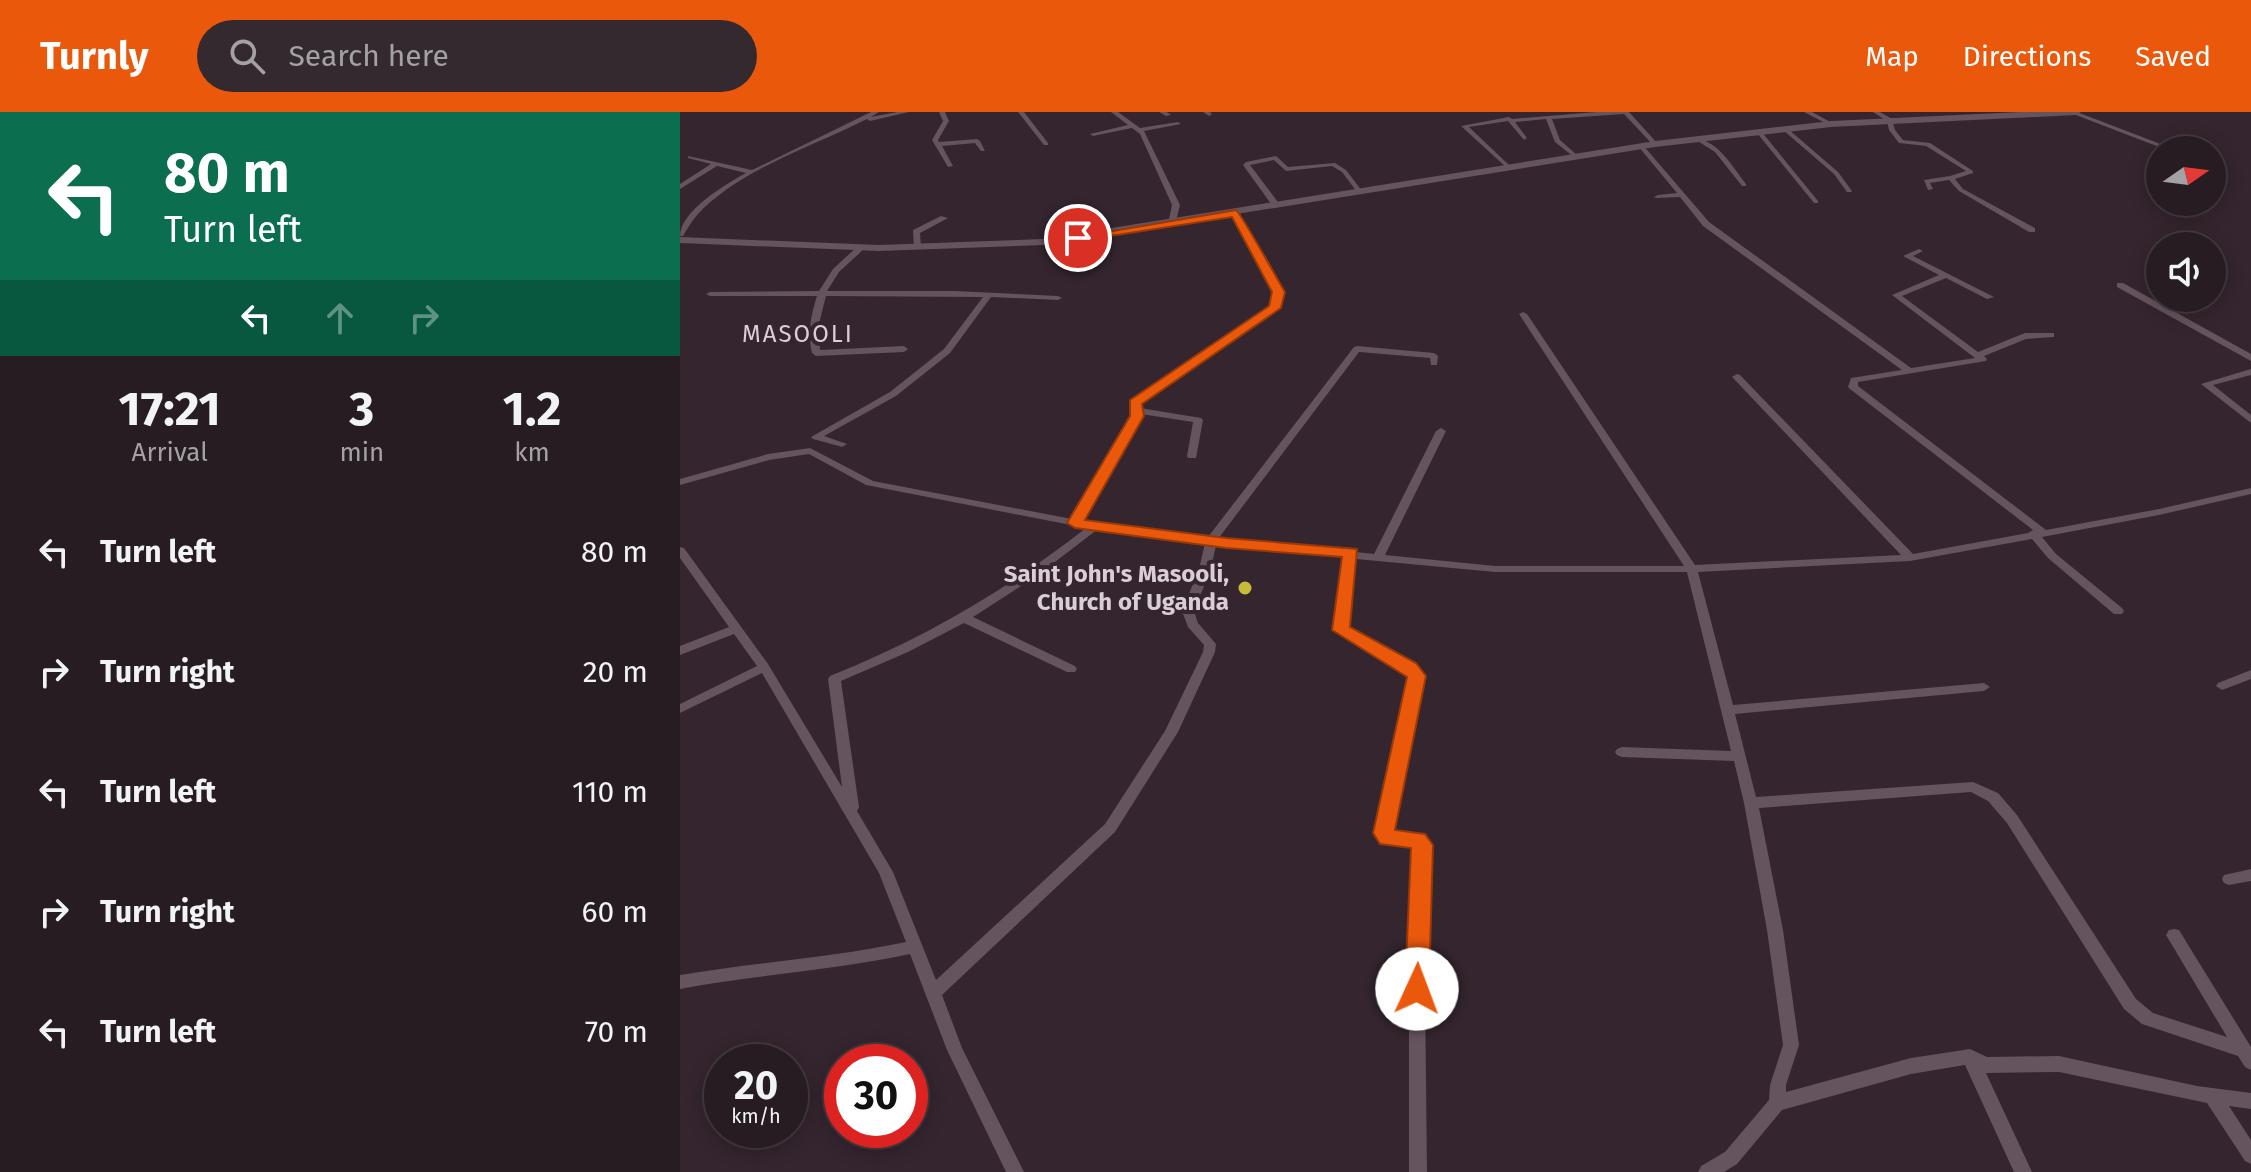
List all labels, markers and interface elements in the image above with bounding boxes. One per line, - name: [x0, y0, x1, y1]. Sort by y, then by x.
- search box: [197, 20, 757, 92]
- text: Turnly: [40, 33, 149, 79]
- icon: search: [225, 34, 269, 78]
- text: Search here: [289, 38, 449, 74]
- text: Map: [1865, 40, 1919, 73]
- text: Directions: [1963, 40, 2091, 73]
- text: Saved: [2135, 40, 2211, 73]
- north arrow: [2146, 136, 2226, 216]
- map controls: [2146, 136, 2226, 312]
- text: 80 m: [164, 140, 290, 207]
- icon: left: [32, 144, 136, 248]
- pin: [1044, 204, 1112, 272]
- text: Turn left: [164, 208, 302, 252]
- icon: arrive: [1056, 216, 1100, 260]
- button: sound: [2146, 232, 2226, 312]
- icon: left: [234, 296, 278, 340]
- icon: ahead: [318, 296, 362, 340]
- icon: right: [402, 296, 446, 340]
- district label: MASOOLI: [742, 320, 854, 348]
- text: 17:21: [119, 380, 221, 438]
- text: 3: [349, 380, 374, 438]
- text: 1.2: [503, 380, 561, 438]
- text: Arrival: [132, 437, 208, 468]
- text: min: [339, 437, 384, 468]
- text: km: [514, 437, 550, 468]
- icon: left: [32, 530, 76, 574]
- text: Turn left: [100, 534, 216, 570]
- text: 80 m: [581, 534, 648, 570]
- place label: Saint John's Masooli, Church of Uganda: [1004, 560, 1229, 616]
- marker: Saint John's Masooli, Church of Uganda: [1236, 579, 1254, 597]
- icon: right: [32, 650, 76, 694]
- text: Turn right: [100, 654, 235, 690]
- text: 20 m: [583, 654, 648, 690]
- icon: left: [32, 770, 76, 814]
- text: Turn left: [100, 774, 216, 810]
- text: 110 m: [572, 774, 648, 810]
- icon: right: [32, 890, 76, 934]
- text: Turn right: [100, 894, 235, 930]
- text: 60 m: [582, 894, 648, 930]
- position arrow: [1375, 947, 1459, 1031]
- icon: left: [32, 1010, 76, 1054]
- text: Turn left: [100, 1014, 216, 1050]
- text: 70 m: [585, 1014, 648, 1050]
- speed limit sign: 30: [824, 1044, 928, 1148]
- text: 20: [734, 1062, 778, 1110]
- text: km/h: [731, 1104, 781, 1128]

